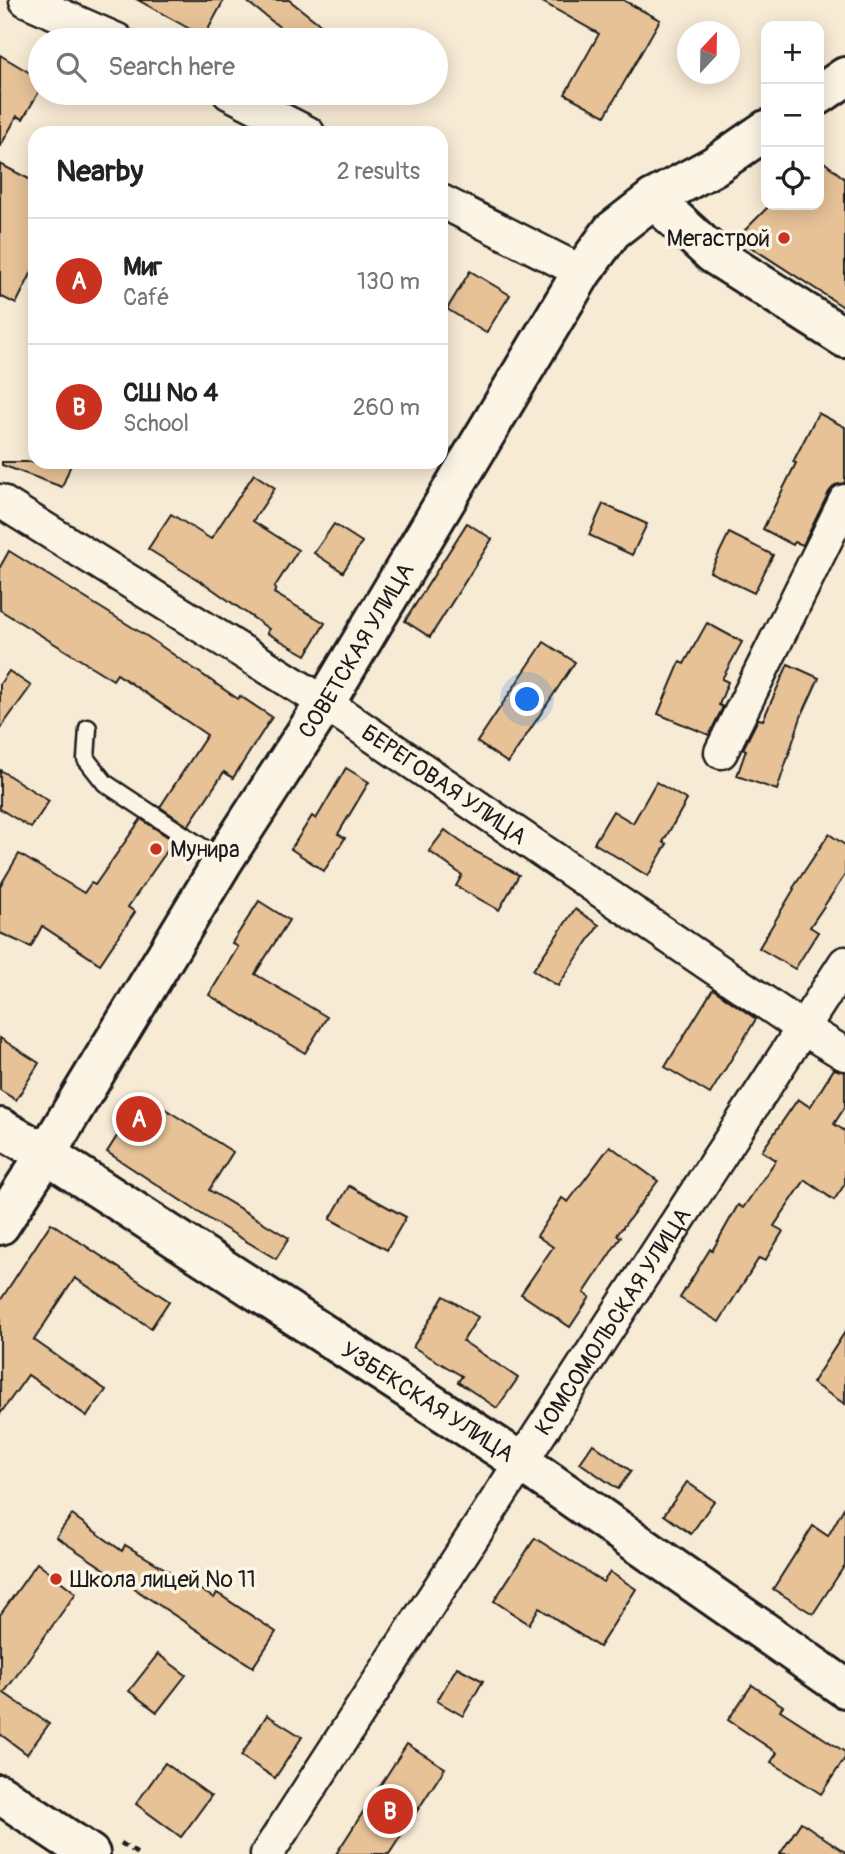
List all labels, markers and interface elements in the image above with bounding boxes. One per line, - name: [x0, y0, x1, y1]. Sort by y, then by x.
- north arrow: [677, 21, 740, 84]
- map controls: [761, 21, 824, 210]
- button: +: [761, 21, 824, 84]
- search box: [28, 28, 448, 105]
- icon: search: [52, 48, 90, 86]
- text: Search here: [108, 51, 235, 83]
- button: −: [761, 84, 824, 147]
- button: locate: [761, 147, 824, 210]
- text: Nearby: [56, 153, 143, 190]
- text: 2 results: [337, 157, 420, 186]
- place label: Мегастрой: [667, 224, 770, 253]
- marker: Мегастрой: [776, 230, 792, 246]
- text: Миг: [123, 251, 162, 283]
- text: A: [72, 267, 86, 296]
- text: 130 m: [357, 267, 420, 296]
- text: Café: [123, 283, 169, 312]
- text: СШ № 4: [123, 377, 218, 409]
- text: B: [72, 393, 86, 422]
- text: 260 m: [353, 393, 420, 422]
- text: School: [123, 409, 189, 438]
- street label: СОВЕТСКАЯ УЛИЦА: [292, 557, 420, 744]
- your location: [510, 682, 544, 716]
- street label: БЕРЕГОВАЯ УЛИЦА: [356, 718, 533, 851]
- place label: Мунира: [170, 835, 240, 864]
- marker: Мунира: [148, 841, 164, 857]
- pin: A: [116, 1093, 162, 1145]
- street label: КОМСОМОЛЬСКАЯ УЛИЦА: [528, 1202, 697, 1441]
- street label: УЗБЕКСКАЯ УЛИЦА: [336, 1335, 520, 1468]
- place label: Школа лицей № 11: [70, 1565, 256, 1594]
- marker: Школа лицей № 11: [48, 1571, 64, 1587]
- pin: B: [367, 1785, 413, 1837]

